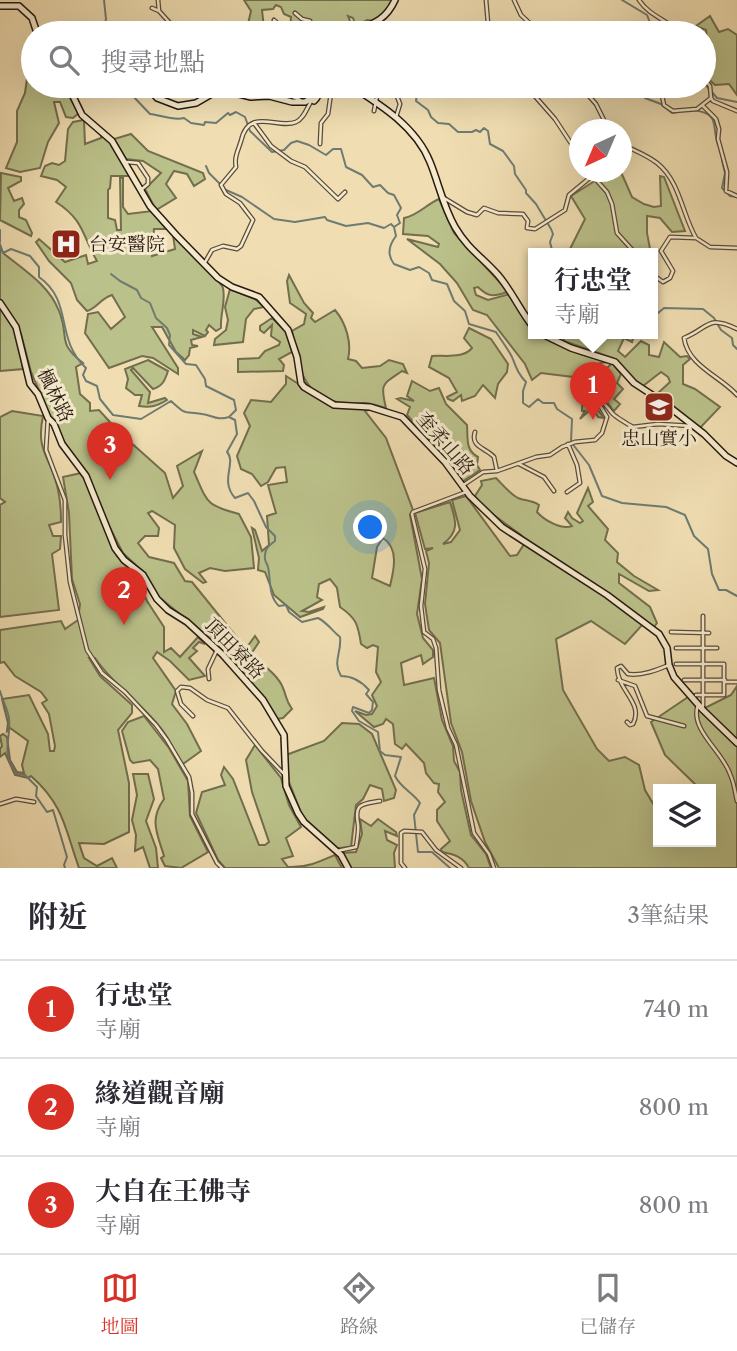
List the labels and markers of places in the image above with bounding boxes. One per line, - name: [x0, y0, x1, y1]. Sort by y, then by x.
- hospital icon: 台安醫院: [49, 227, 83, 261]
- place label: 台安醫院: [89, 233, 165, 256]
- pin: 1: [570, 362, 616, 420]
- school or university icon: 忠山實小: [642, 390, 676, 424]
- pin: 3: [87, 422, 133, 480]
- place label: 忠山實小: [621, 427, 697, 450]
- pin: 2: [101, 567, 147, 625]

